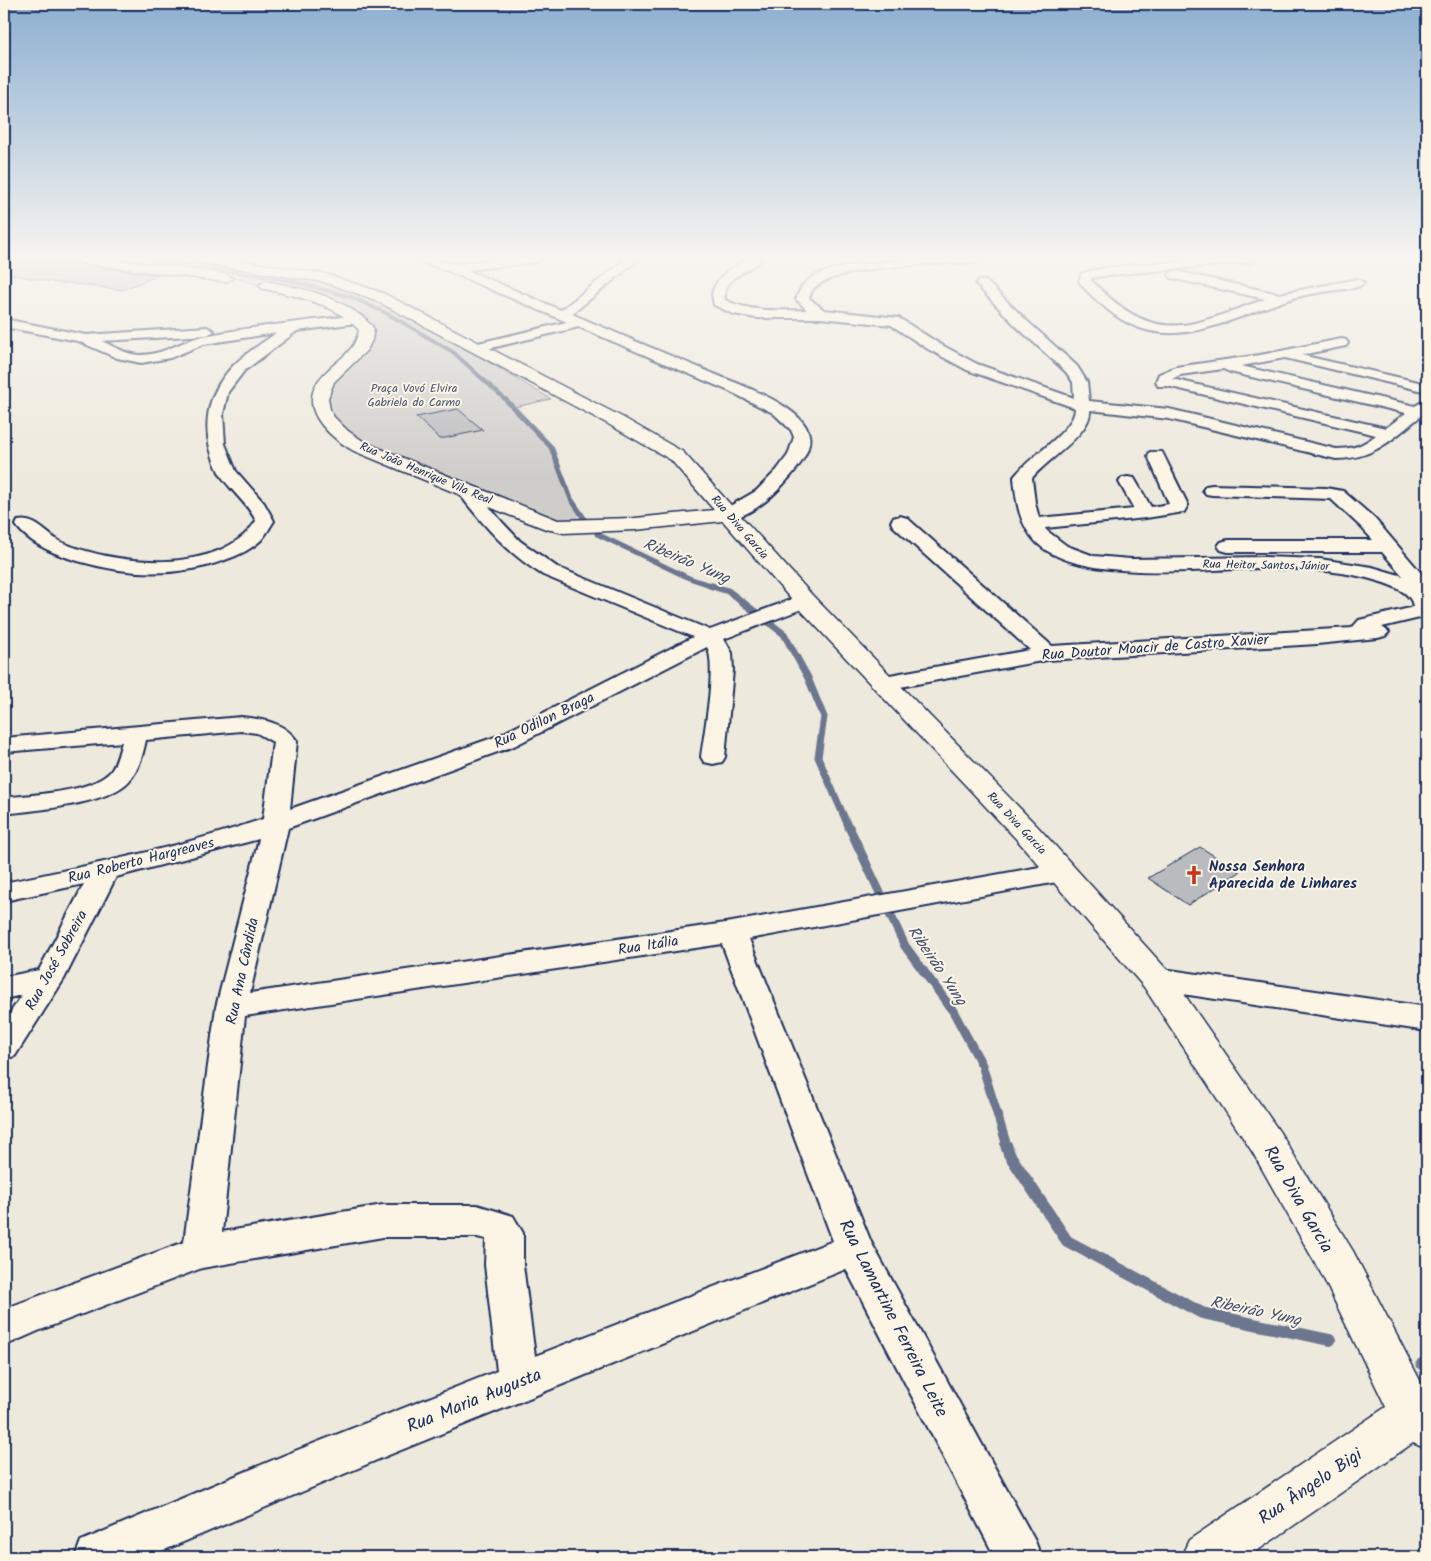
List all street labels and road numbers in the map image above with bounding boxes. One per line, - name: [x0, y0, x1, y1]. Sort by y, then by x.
- street label: Rua João Henrique Vila Real: [357, 437, 495, 510]
- street label: Rua Diva Garcia: [706, 491, 773, 564]
- street label: Rua Heitor Santos Júnior: [1202, 555, 1331, 576]
- street label: Rua Doutor Moacir de Castro Xavier: [1041, 628, 1270, 668]
- street label: Rua Odilon Braga: [490, 686, 599, 756]
- street label: Rua Diva Garcia: [982, 788, 1051, 859]
- street label: Rua Roberto Hargreaves: [65, 831, 218, 891]
- street label: Rua José Sobreira: [19, 906, 94, 1015]
- street label: Rua Ana Cândida: [220, 915, 266, 1027]
- street label: Rua Itália: [616, 929, 680, 963]
- street label: Rua Diva Garcia: [1255, 1140, 1340, 1259]
- street label: Rua Lamartine Ferreira Leite: [830, 1215, 955, 1423]
- street label: Rua Maria Augusta: [403, 1361, 546, 1442]
- street label: Rua Ângelo Bigi: [1253, 1441, 1369, 1533]

